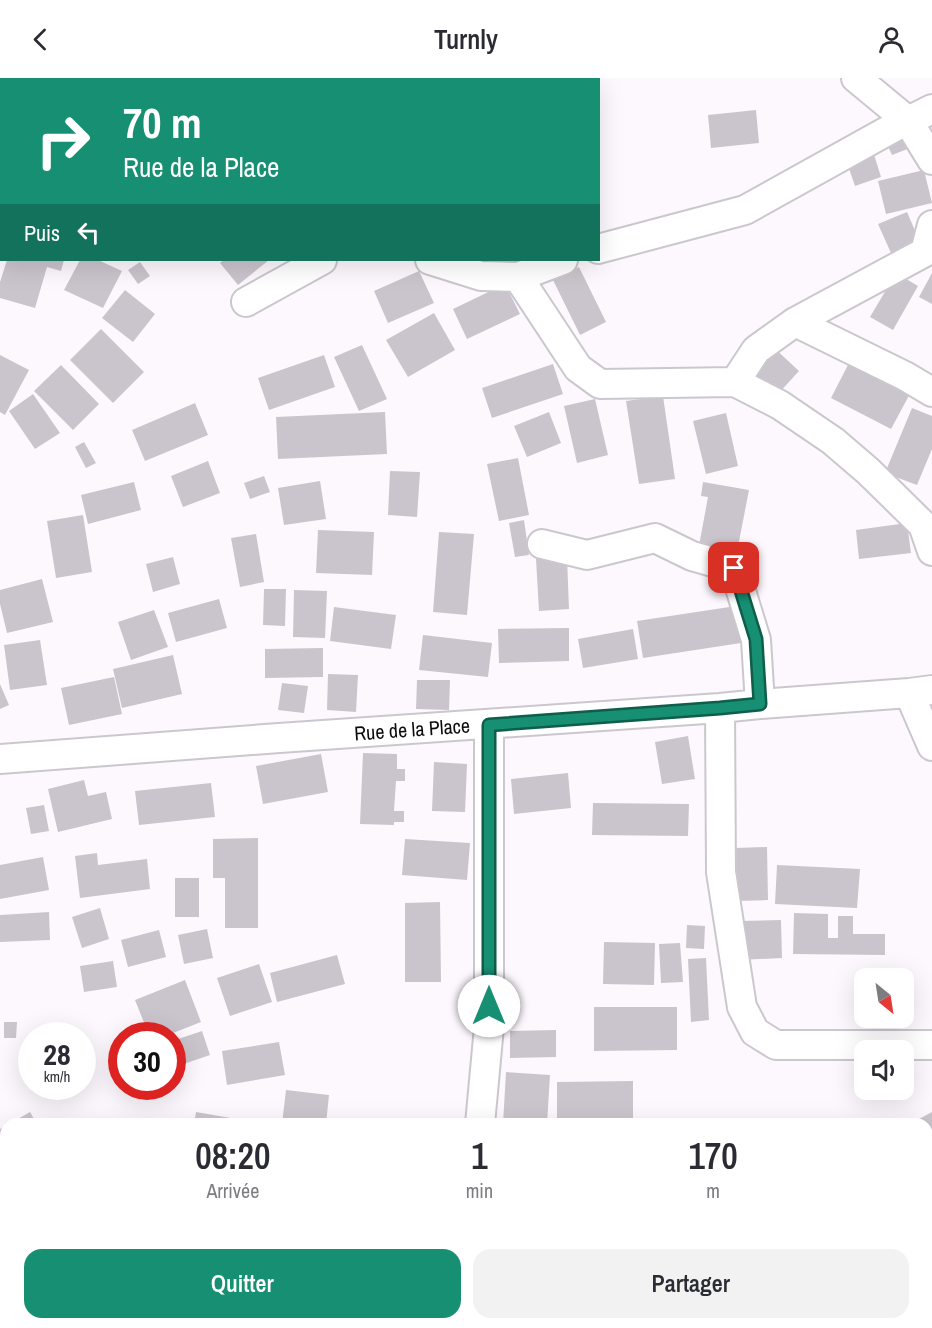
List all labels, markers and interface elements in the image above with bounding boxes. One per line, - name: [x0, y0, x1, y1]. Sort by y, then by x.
- text: Turnly: [434, 21, 498, 57]
- icon: back: [24, 23, 57, 56]
- icon: person: [875, 23, 908, 56]
- text: 70 m: [123, 95, 202, 151]
- icon: right: [24, 102, 102, 180]
- text: Rue de la Place: [123, 149, 279, 185]
- icon: left: [72, 216, 105, 249]
- text: Puis: [24, 218, 60, 248]
- pin: [708, 542, 759, 593]
- icon: arrive: [717, 551, 750, 584]
- street label: Rue de la Place: [353, 711, 471, 747]
- north arrow: [854, 968, 914, 1028]
- map controls: [854, 968, 914, 1100]
- position arrow: [457, 974, 521, 1038]
- speed limit sign: 30: [108, 1022, 186, 1100]
- text: 28: [43, 1034, 71, 1074]
- button: sound: [854, 1040, 914, 1100]
- text: km/h: [44, 1066, 70, 1087]
- text: 08:20: [195, 1132, 270, 1180]
- text: 1: [471, 1132, 488, 1180]
- text: 170: [688, 1132, 738, 1180]
- text: Arrivée: [206, 1177, 259, 1204]
- text: min: [466, 1177, 493, 1204]
- text: m: [706, 1177, 720, 1204]
- button: Quitter: [24, 1249, 461, 1318]
- button: Partager: [473, 1249, 909, 1318]

